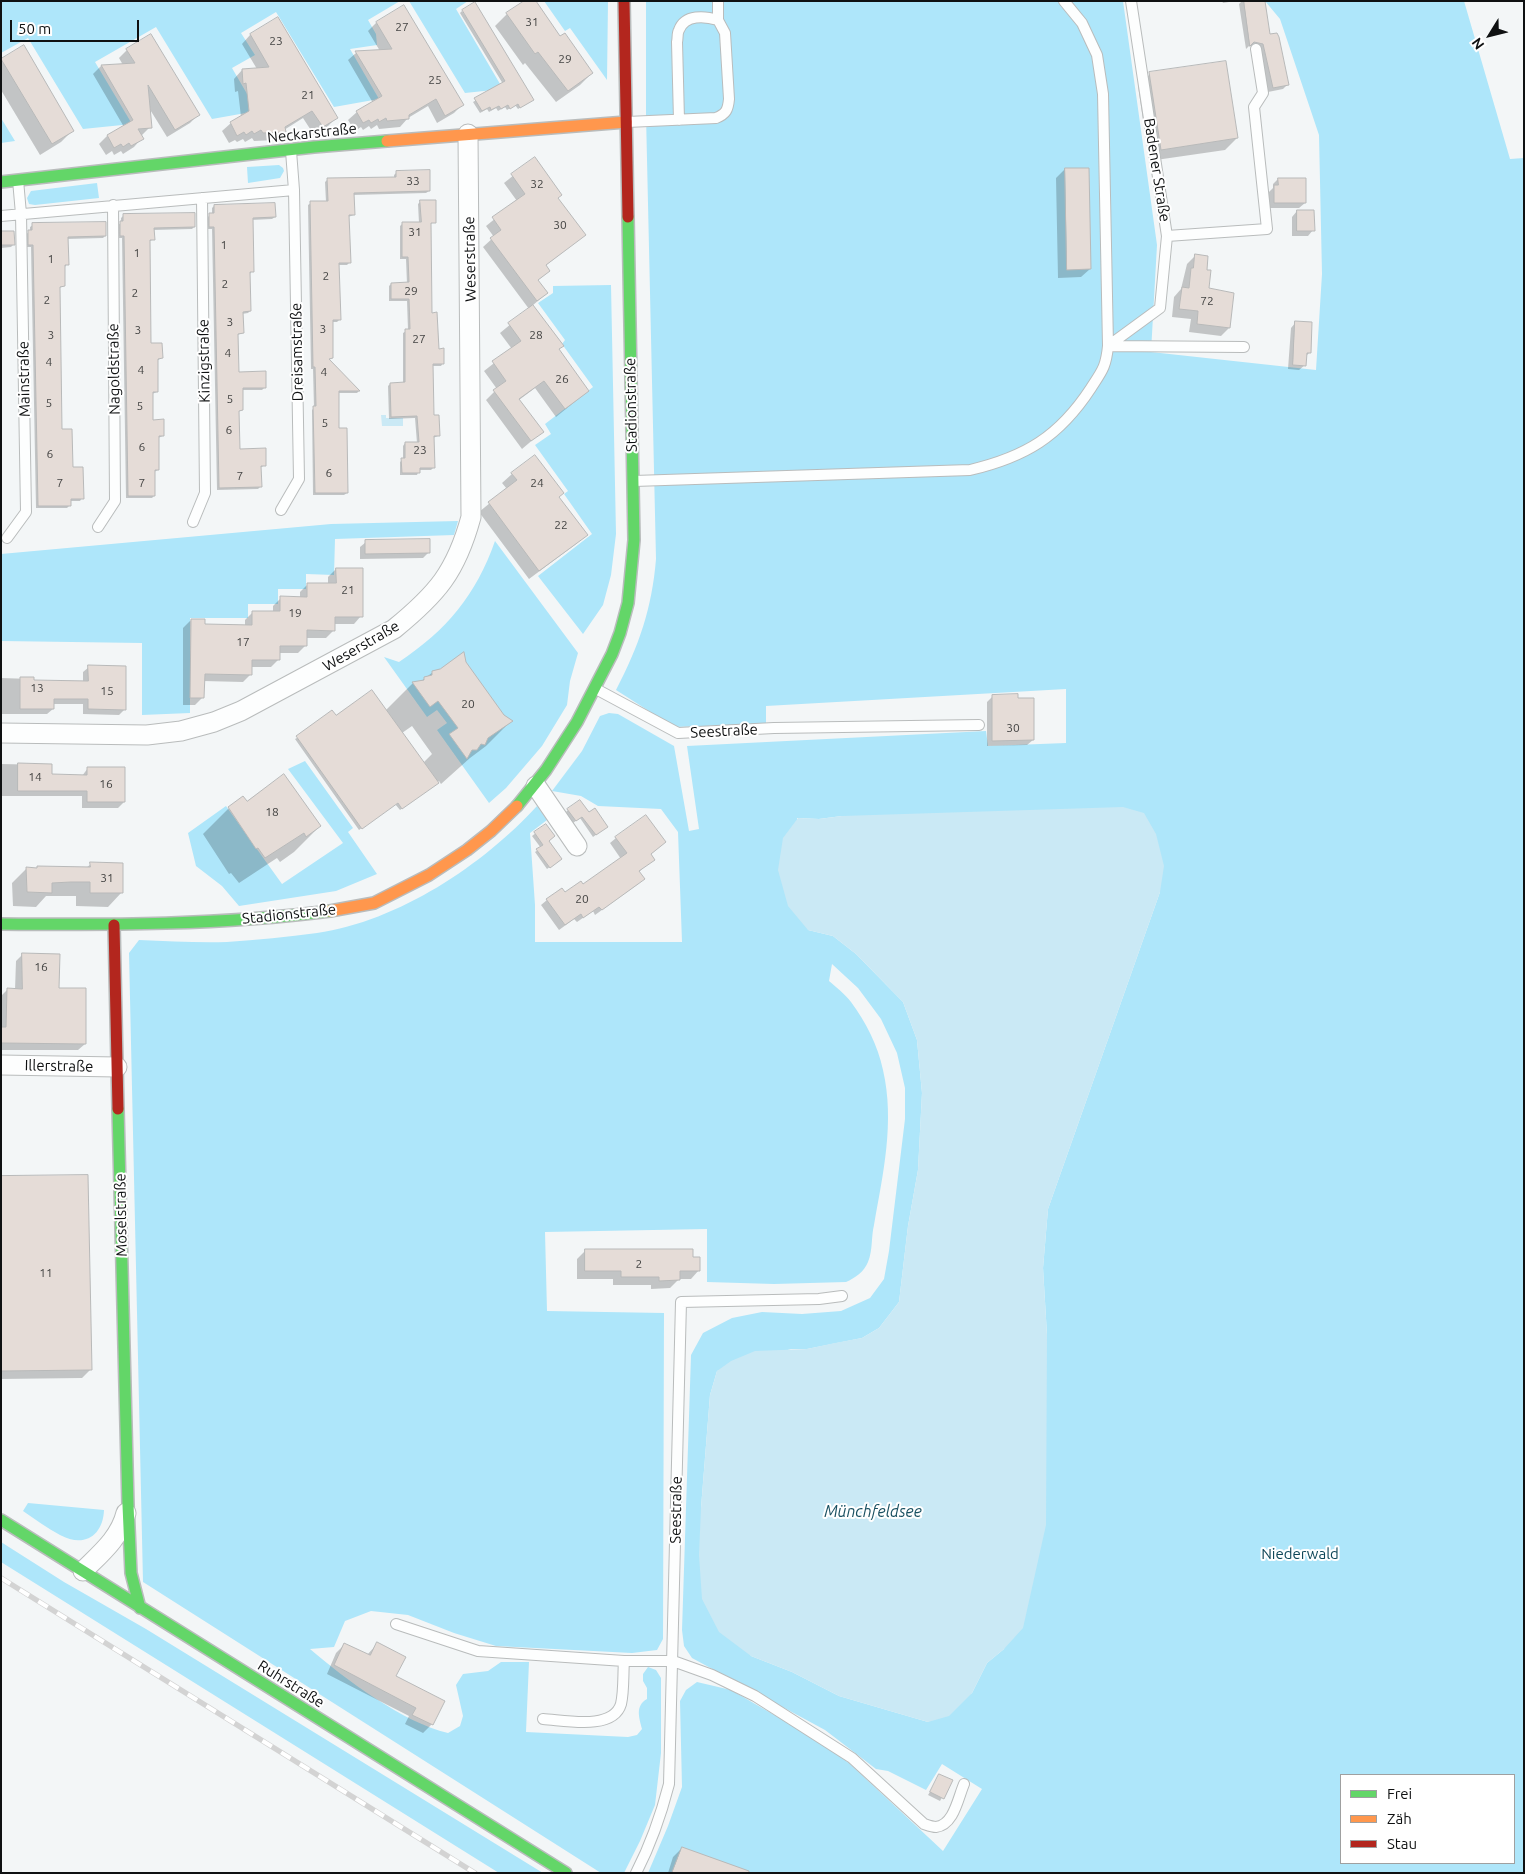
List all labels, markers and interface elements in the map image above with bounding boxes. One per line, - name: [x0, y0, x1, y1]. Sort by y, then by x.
- scale bar: [12, 10, 141, 42]
- north arrow: [1465, 10, 1515, 60]
- house number: 31: [525, 15, 539, 29]
- text: 50 m: [18, 20, 51, 37]
- house number: 27: [395, 20, 409, 34]
- house number: 23: [269, 34, 283, 48]
- text: N: [1468, 35, 1487, 53]
- house number: 29: [558, 52, 572, 66]
- house number: 25: [428, 73, 442, 87]
- house number: 21: [301, 88, 315, 102]
- street label: Badener Straße: [1140, 117, 1174, 223]
- street label: Neckarstraße: [266, 119, 358, 147]
- house number: 33: [406, 174, 420, 188]
- house number: 32: [530, 177, 544, 191]
- street label: Weserstraße: [460, 216, 480, 302]
- house number: 30: [553, 218, 567, 232]
- house number: 31: [408, 225, 422, 239]
- house number: 1: [221, 238, 227, 252]
- house number: 1: [134, 246, 140, 260]
- house number: 1: [48, 252, 54, 266]
- house number: 2: [323, 269, 329, 283]
- house number: 2: [222, 277, 228, 291]
- house number: 29: [404, 284, 418, 298]
- house number: 2: [132, 286, 138, 300]
- house number: 2: [44, 293, 50, 307]
- house number: 72: [1200, 294, 1214, 308]
- street label: Dreisamstraße: [287, 303, 307, 401]
- house number: 3: [227, 315, 233, 329]
- street label: Kinzigstraße: [194, 319, 214, 403]
- house number: 3: [320, 322, 326, 336]
- street label: Nagoldstraße: [104, 323, 124, 415]
- house number: 3: [135, 323, 141, 337]
- house number: 3: [48, 328, 54, 342]
- house number: 28: [529, 328, 543, 342]
- house number: 27: [412, 332, 426, 346]
- street label: Mainstraße: [14, 341, 34, 417]
- house number: 4: [225, 346, 231, 360]
- house number: 4: [46, 355, 52, 369]
- street label: Stadionstraße: [621, 358, 641, 452]
- house number: 4: [138, 363, 144, 377]
- house number: 4: [321, 365, 327, 379]
- house number: 26: [555, 372, 569, 386]
- house number: 5: [227, 392, 233, 406]
- house number: 5: [46, 396, 52, 410]
- house number: 5: [137, 399, 143, 413]
- house number: 5: [322, 416, 328, 430]
- house number: 6: [226, 423, 232, 437]
- house number: 6: [139, 440, 145, 454]
- house number: 23: [413, 443, 427, 457]
- house number: 6: [47, 447, 53, 461]
- house number: 6: [326, 466, 332, 480]
- house number: 7: [237, 469, 243, 483]
- house number: 7: [57, 476, 63, 490]
- house number: 7: [139, 476, 145, 490]
- house number: 24: [530, 476, 544, 490]
- house number: 22: [554, 518, 568, 532]
- house number: 21: [341, 583, 355, 597]
- house number: 19: [288, 606, 302, 620]
- street label: Weserstraße: [319, 617, 403, 675]
- house number: 17: [236, 635, 250, 649]
- house number: 13: [30, 681, 44, 695]
- house number: 15: [100, 684, 114, 698]
- house number: 20: [461, 697, 475, 711]
- street label: Seestraße: [690, 720, 758, 742]
- house number: 30: [1006, 721, 1020, 735]
- house number: 14: [28, 770, 42, 784]
- house number: 16: [99, 777, 113, 791]
- house number: 18: [265, 805, 279, 819]
- house number: 31: [100, 871, 114, 885]
- house number: 20: [575, 892, 589, 906]
- street label: Stadionstraße: [241, 900, 337, 928]
- house number: 16: [34, 960, 48, 974]
- street label: Illerstraße: [24, 1056, 94, 1076]
- street label: Moselstraße: [111, 1173, 131, 1257]
- house number: 2: [636, 1257, 642, 1271]
- house number: 11: [39, 1266, 53, 1280]
- street label: Seestraße: [666, 1476, 686, 1544]
- water label: Münchfeldsee: [824, 1502, 922, 1522]
- park label: Niederwald: [1261, 1545, 1339, 1563]
- street label: Ruhrstraße: [254, 1656, 328, 1712]
- legend: [1340, 1774, 1515, 1864]
- text: Frei: [1387, 1785, 1412, 1802]
- text: Zäh: [1387, 1810, 1412, 1827]
- text: Stau: [1387, 1835, 1417, 1852]

